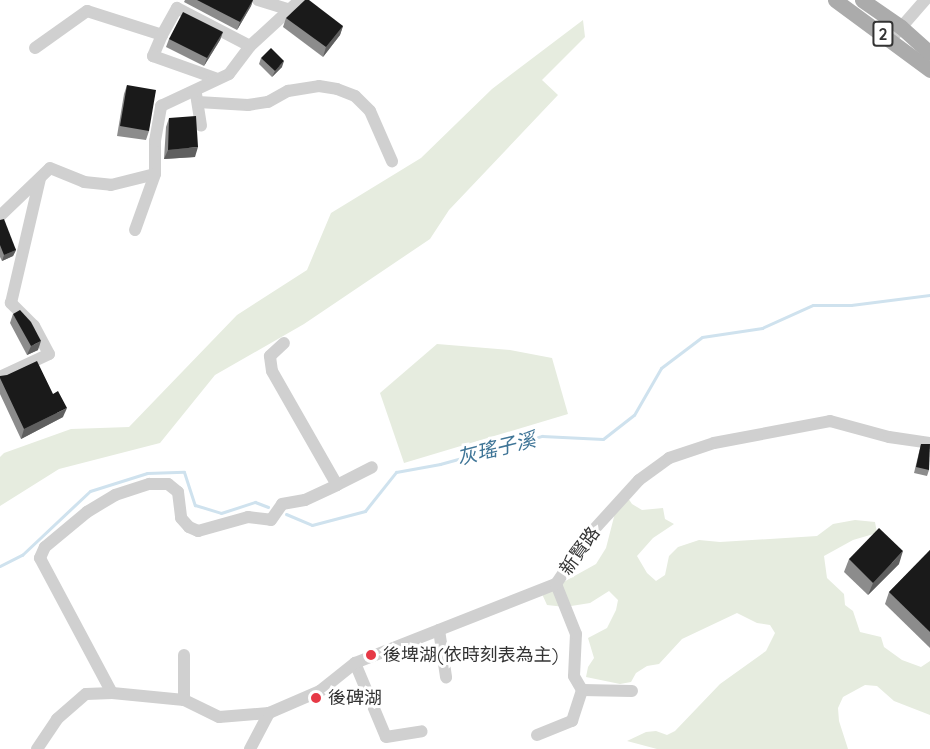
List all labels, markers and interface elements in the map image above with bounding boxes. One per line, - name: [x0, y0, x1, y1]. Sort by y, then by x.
- road number: 2: [871, 21, 895, 47]
- water label: 灰瑤子溪: [454, 427, 538, 469]
- street label: 新賢路: [555, 523, 605, 579]
- place label: 後埤湖(依時刻表為主): [383, 644, 558, 666]
- marker: 後埤湖(依時刻表為主): [364, 648, 378, 662]
- place label: 後碑湖: [328, 687, 382, 709]
- marker: 後碑湖: [309, 691, 323, 705]

